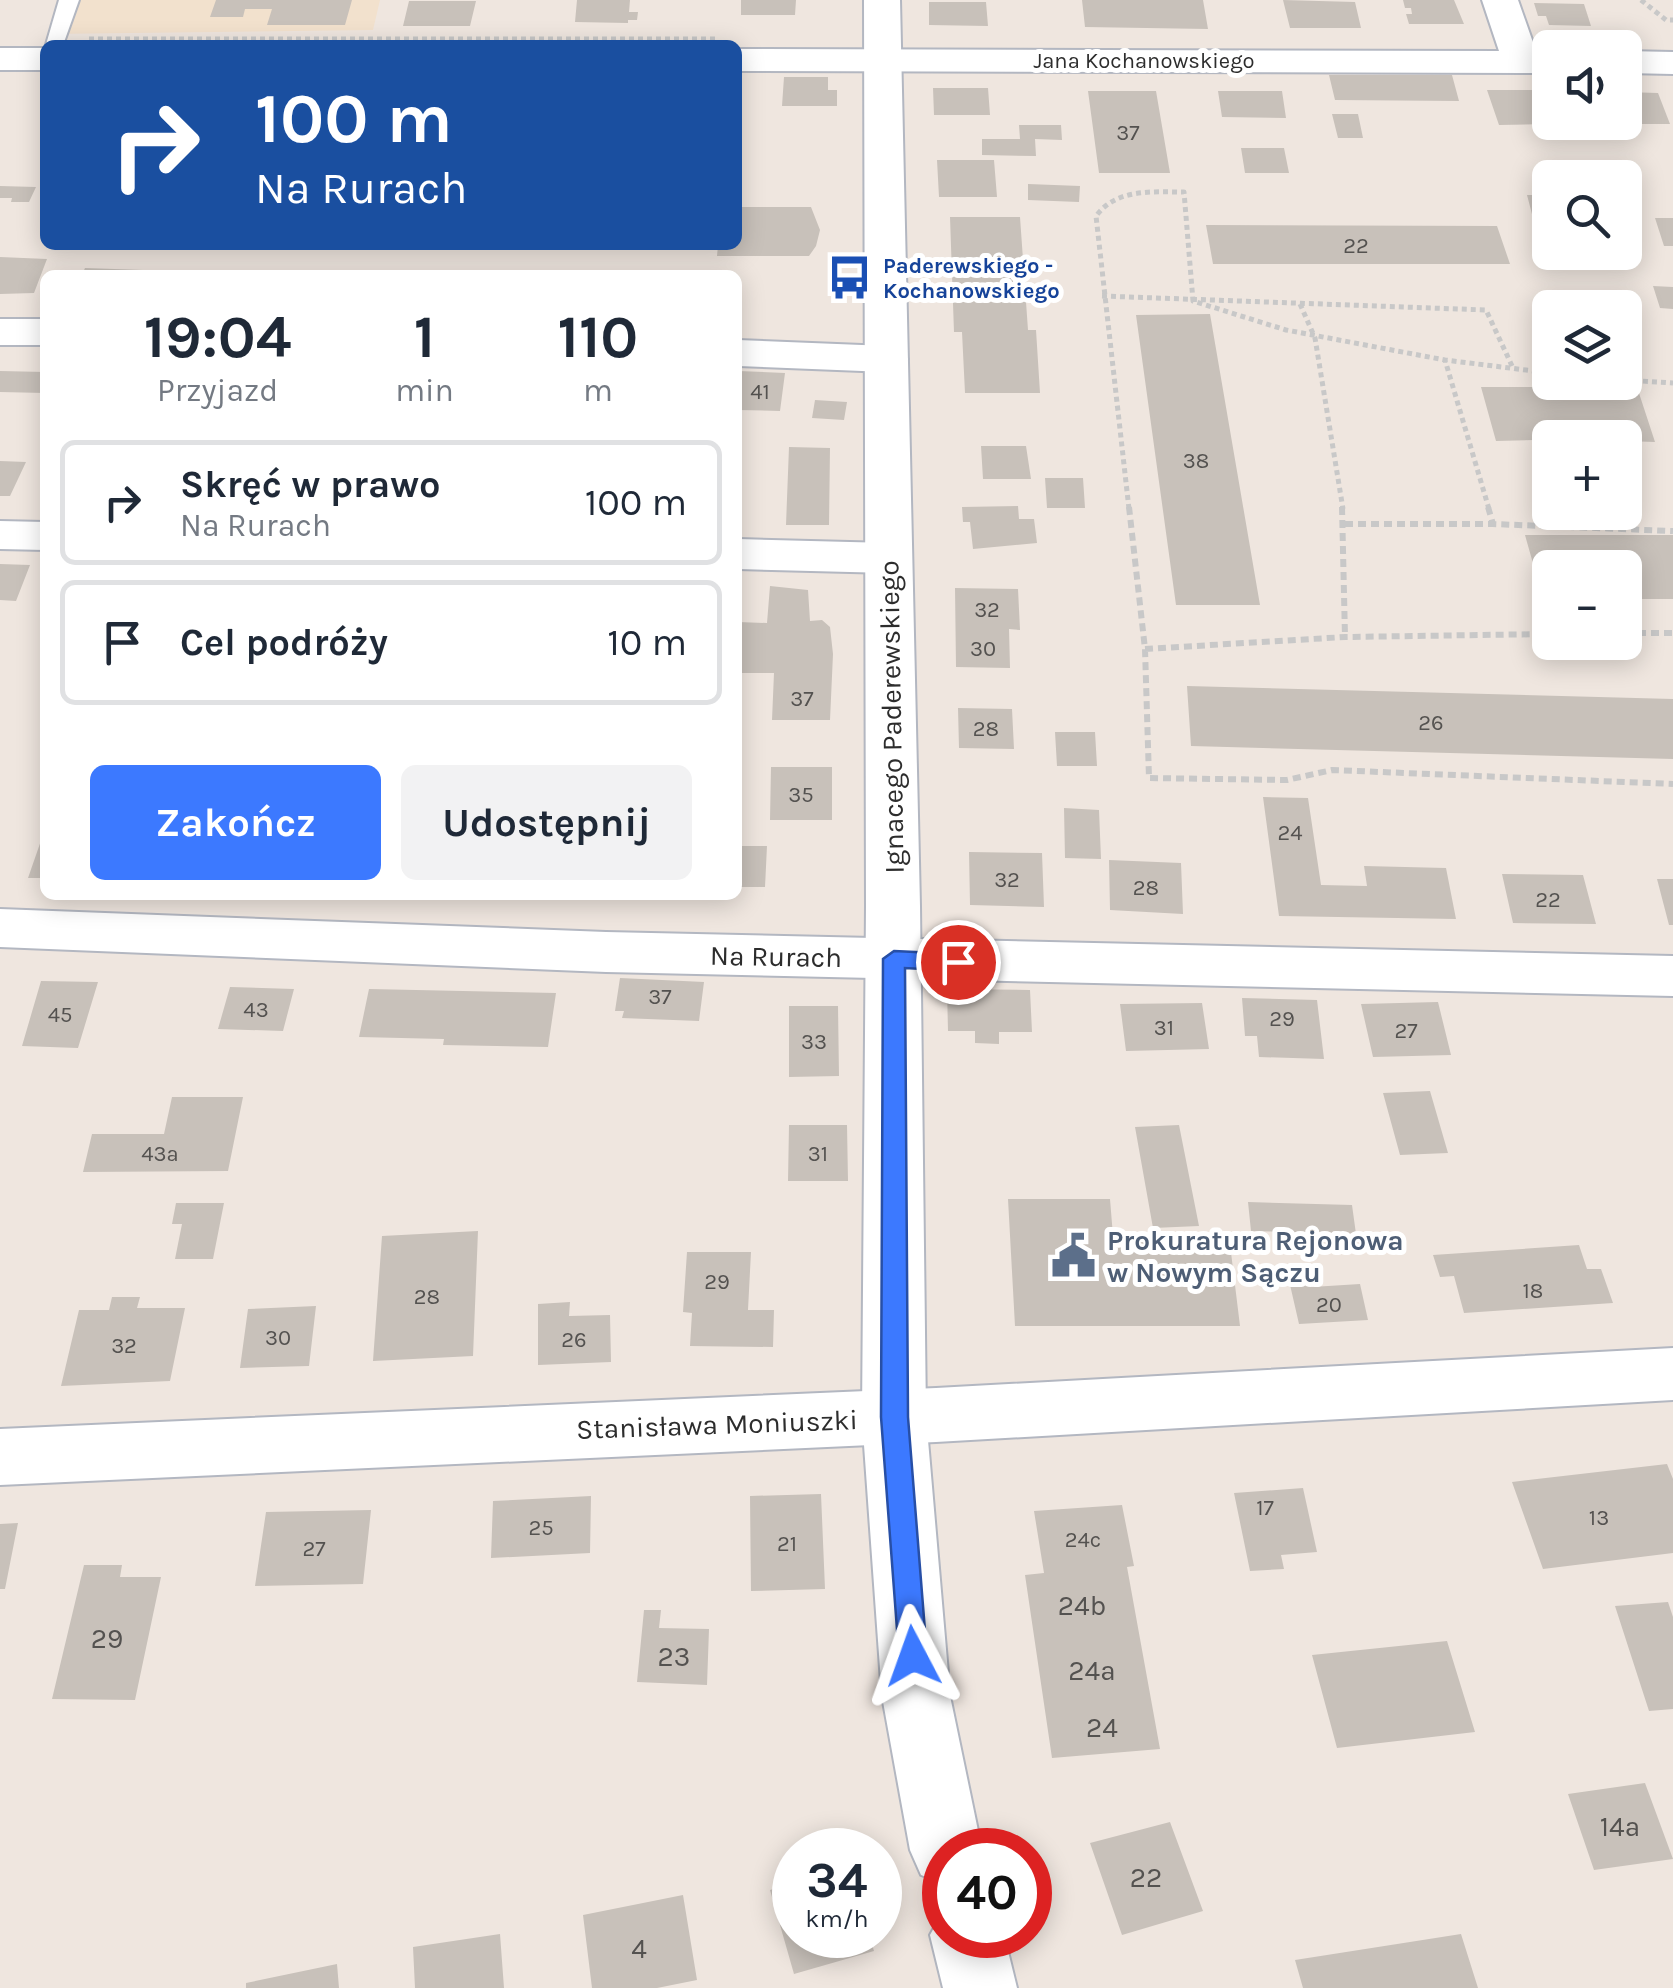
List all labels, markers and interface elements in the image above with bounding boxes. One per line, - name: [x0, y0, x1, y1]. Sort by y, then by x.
- map controls: [1532, 30, 1642, 660]
- button: sound: [1532, 30, 1642, 140]
- street label: Jana Kochanowskiego: [1033, 48, 1255, 74]
- text: 100 m: [255, 78, 453, 160]
- icon: right: [90, 80, 220, 210]
- house number: 37: [1116, 120, 1140, 146]
- button: search: [1532, 160, 1642, 270]
- text: Na Rurach: [255, 162, 467, 214]
- house number: 22: [1343, 233, 1369, 259]
- place label: Paderewskiego - Kochanowskiego: [883, 253, 1060, 304]
- bus stop icon: Paderewskiego - Kochanowskiego: [826, 254, 874, 302]
- button: layers: [1532, 290, 1642, 400]
- text: 19:04: [144, 302, 291, 372]
- text: 1: [414, 302, 435, 372]
- text: 110: [558, 302, 638, 372]
- text: Przyjazd: [157, 372, 278, 409]
- text: min: [395, 372, 454, 409]
- text: m: [583, 372, 613, 409]
- house number: 41: [750, 379, 770, 405]
- button: +: [1532, 420, 1642, 530]
- house number: 38: [1183, 448, 1209, 474]
- text: Skręć w prawo: [180, 462, 441, 507]
- icon: right: [95, 475, 150, 530]
- text: 100 m: [585, 480, 687, 525]
- text: Na Rurach: [180, 507, 331, 544]
- button: −: [1532, 550, 1642, 660]
- street label: Ignacego Paderewskiego: [872, 560, 911, 874]
- house number: 32: [974, 597, 1000, 623]
- icon: arrive: [95, 615, 150, 670]
- text: Cel podróży: [180, 620, 388, 665]
- text: 10 m: [607, 620, 687, 665]
- house number: 30: [970, 636, 996, 662]
- house number: 37: [790, 686, 814, 712]
- house number: 26: [1418, 710, 1444, 736]
- house number: 28: [973, 716, 999, 742]
- button: Zakończ: [90, 765, 381, 880]
- button: Udostępnij: [401, 765, 692, 880]
- house number: 35: [788, 782, 814, 808]
- house number: 24: [1277, 820, 1303, 846]
- house number: 32: [994, 867, 1020, 893]
- house number: 28: [1133, 875, 1159, 901]
- house number: 22: [1535, 887, 1561, 913]
- pin: [916, 920, 1001, 1005]
- icon: arrive: [931, 935, 986, 990]
- street label: Na Rurach: [710, 939, 842, 974]
- house number: 37: [648, 984, 672, 1010]
- house number: 43: [243, 997, 269, 1023]
- house number: 45: [48, 1002, 72, 1028]
- house number: 29: [1269, 1006, 1295, 1032]
- house number: 31: [1154, 1015, 1174, 1041]
- house number: 27: [1394, 1018, 1418, 1044]
- house number: 33: [801, 1029, 827, 1055]
- house number: 43a: [141, 1141, 179, 1167]
- house number: 31: [808, 1141, 828, 1167]
- place label: Prokuratura Rejonowa w Nowym Sączu: [1107, 1224, 1404, 1289]
- public building icon: Prokuratura Rejonowa w Nowym Sączu: [1050, 1232, 1098, 1280]
- house number: 29: [704, 1269, 730, 1295]
- house number: 18: [1523, 1278, 1543, 1304]
- house number: 28: [414, 1284, 440, 1310]
- house number: 20: [1316, 1292, 1342, 1318]
- house number: 30: [265, 1325, 291, 1351]
- house number: 26: [561, 1327, 587, 1353]
- house number: 32: [111, 1333, 137, 1359]
- street label: Stanisława Moniuszki: [576, 1403, 858, 1446]
- house number: 17: [1256, 1495, 1274, 1521]
- house number: 13: [1589, 1505, 1609, 1531]
- house number: 25: [528, 1515, 554, 1541]
- house number: 24c: [1065, 1527, 1101, 1553]
- house number: 21: [777, 1531, 797, 1557]
- house number: 27: [302, 1536, 326, 1562]
- house number: 24b: [1058, 1589, 1106, 1622]
- position arrow: [861, 1604, 965, 1708]
- house number: 29: [91, 1622, 123, 1655]
- house number: 23: [658, 1640, 690, 1673]
- house number: 24a: [1068, 1654, 1116, 1687]
- house number: 24: [1086, 1711, 1118, 1744]
- house number: 14a: [1600, 1810, 1640, 1843]
- speed limit sign: 40: [922, 1828, 1052, 1958]
- text: 34: [807, 1851, 867, 1910]
- house number: 22: [1130, 1861, 1162, 1894]
- text: km/h: [805, 1904, 869, 1933]
- house number: 4: [631, 1932, 647, 1965]

